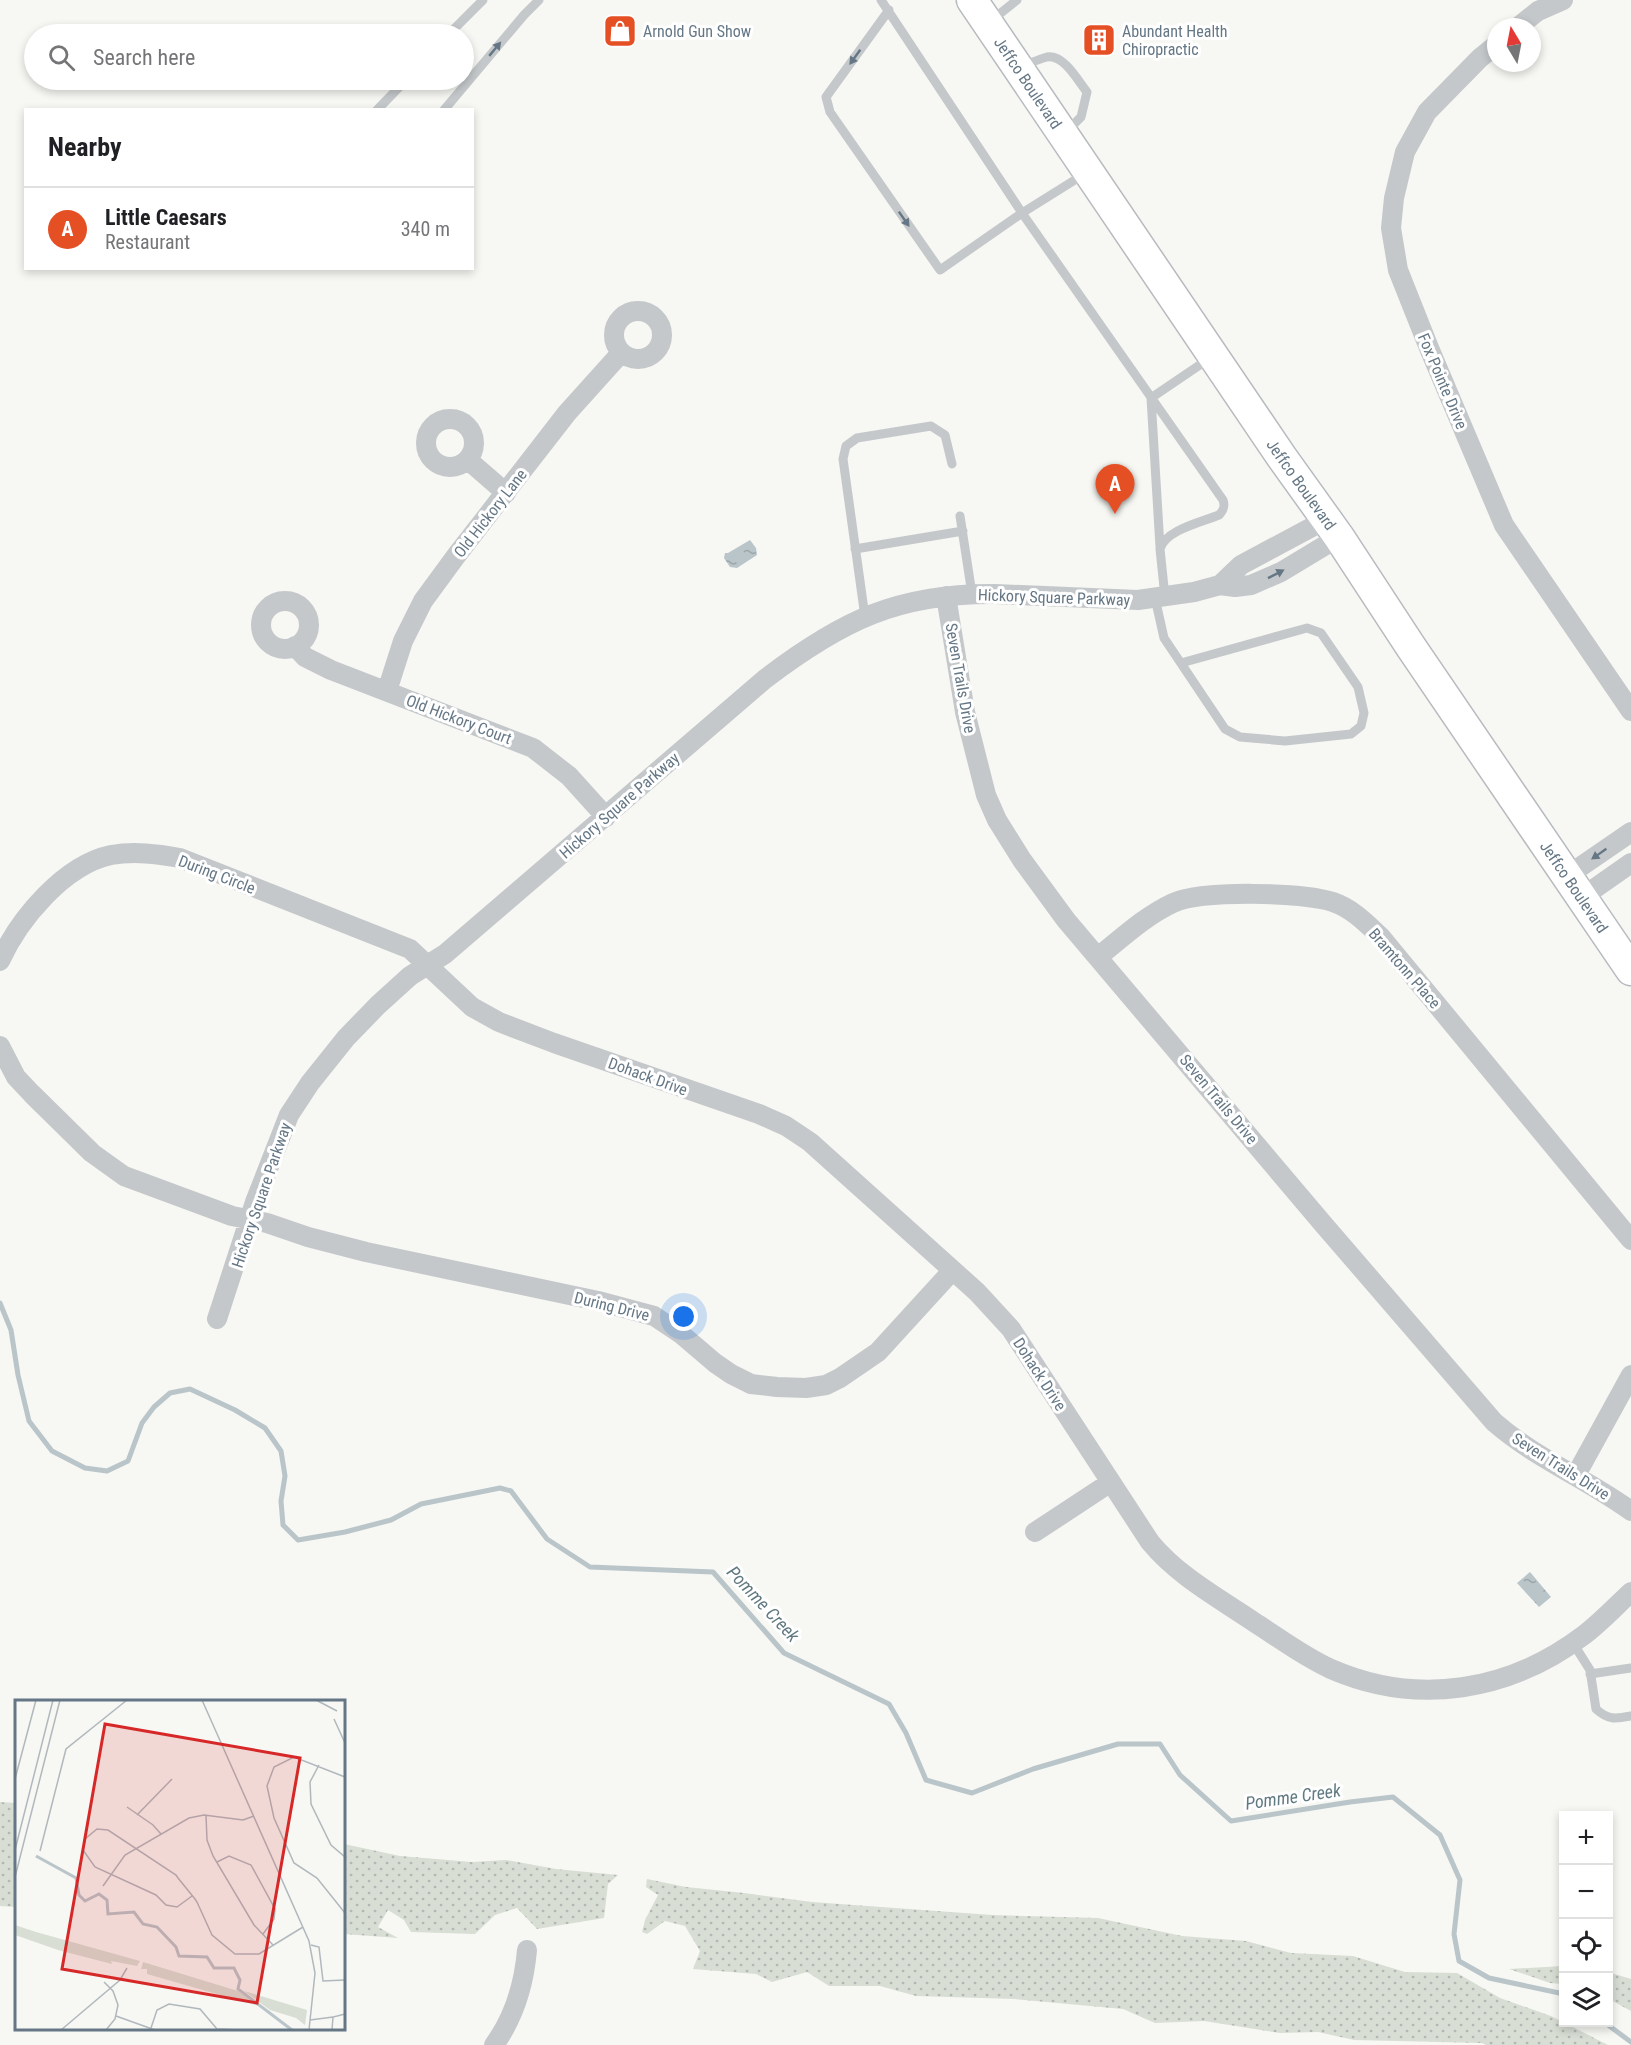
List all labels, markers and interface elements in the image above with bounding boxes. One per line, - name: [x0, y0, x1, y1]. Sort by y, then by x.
- shop icon: Arnold Gun Show: [602, 13, 638, 49]
- north arrow: [1487, 18, 1541, 72]
- place label: Arnold Gun Show: [643, 22, 751, 41]
- building icon: Abundant Health Chiropractic: [1081, 22, 1117, 58]
- place label: Abundant Health Chiropractic: [1122, 22, 1228, 59]
- search box: [24, 24, 474, 90]
- street label: Jeffco Boulevard: [990, 33, 1066, 133]
- icon: search: [45, 41, 78, 74]
- one-way arrow: [488, 42, 501, 57]
- text: Search here: [93, 45, 195, 70]
- one-way arrow: [849, 49, 861, 65]
- text: Nearby: [48, 132, 122, 162]
- text: Little Caesars: [105, 205, 227, 230]
- one-way arrow: [898, 211, 909, 227]
- text: A: [62, 217, 73, 241]
- text: 340 m: [401, 217, 450, 241]
- text: Restaurant: [105, 230, 190, 254]
- street label: Fox Pointe Drive: [1414, 330, 1471, 432]
- street label: Jeffco Boulevard: [1262, 436, 1340, 534]
- pin: A: [1096, 464, 1134, 514]
- street label: Old Hickory Lane: [450, 465, 531, 561]
- one-way arrow: [1268, 569, 1285, 579]
- street label: Hickory Square Parkway: [978, 585, 1131, 610]
- street label: Seven Trails Drive: [941, 622, 980, 735]
- street label: Old Hickory Court: [403, 691, 514, 748]
- street label: Hickory Square Parkway: [556, 748, 683, 863]
- street label: Jeffco Boulevard: [1536, 837, 1612, 937]
- one-way arrow: [1591, 848, 1607, 859]
- street label: During Circle: [176, 851, 258, 898]
- street label: Bramtonn Place: [1365, 924, 1445, 1012]
- street label: Seven Trails Drive: [1176, 1051, 1262, 1148]
- street label: Dohack Drive: [606, 1053, 690, 1100]
- street label: Hickory Square Parkway: [228, 1120, 295, 1270]
- street label: During Drive: [572, 1288, 651, 1325]
- your location: [669, 1302, 698, 1331]
- street label: Dohack Drive: [1009, 1334, 1070, 1414]
- street label: Seven Trails Drive: [1509, 1429, 1613, 1504]
- water label: Pomme Creek: [723, 1561, 805, 1647]
- inset map: [15, 1700, 345, 2030]
- water label: Pomme Creek: [1244, 1779, 1343, 1814]
- map controls: [1559, 1811, 1613, 2027]
- button: +: [1559, 1811, 1613, 1865]
- button: −: [1559, 1865, 1613, 1919]
- button: locate: [1559, 1919, 1613, 1973]
- button: layers: [1559, 1973, 1613, 2027]

